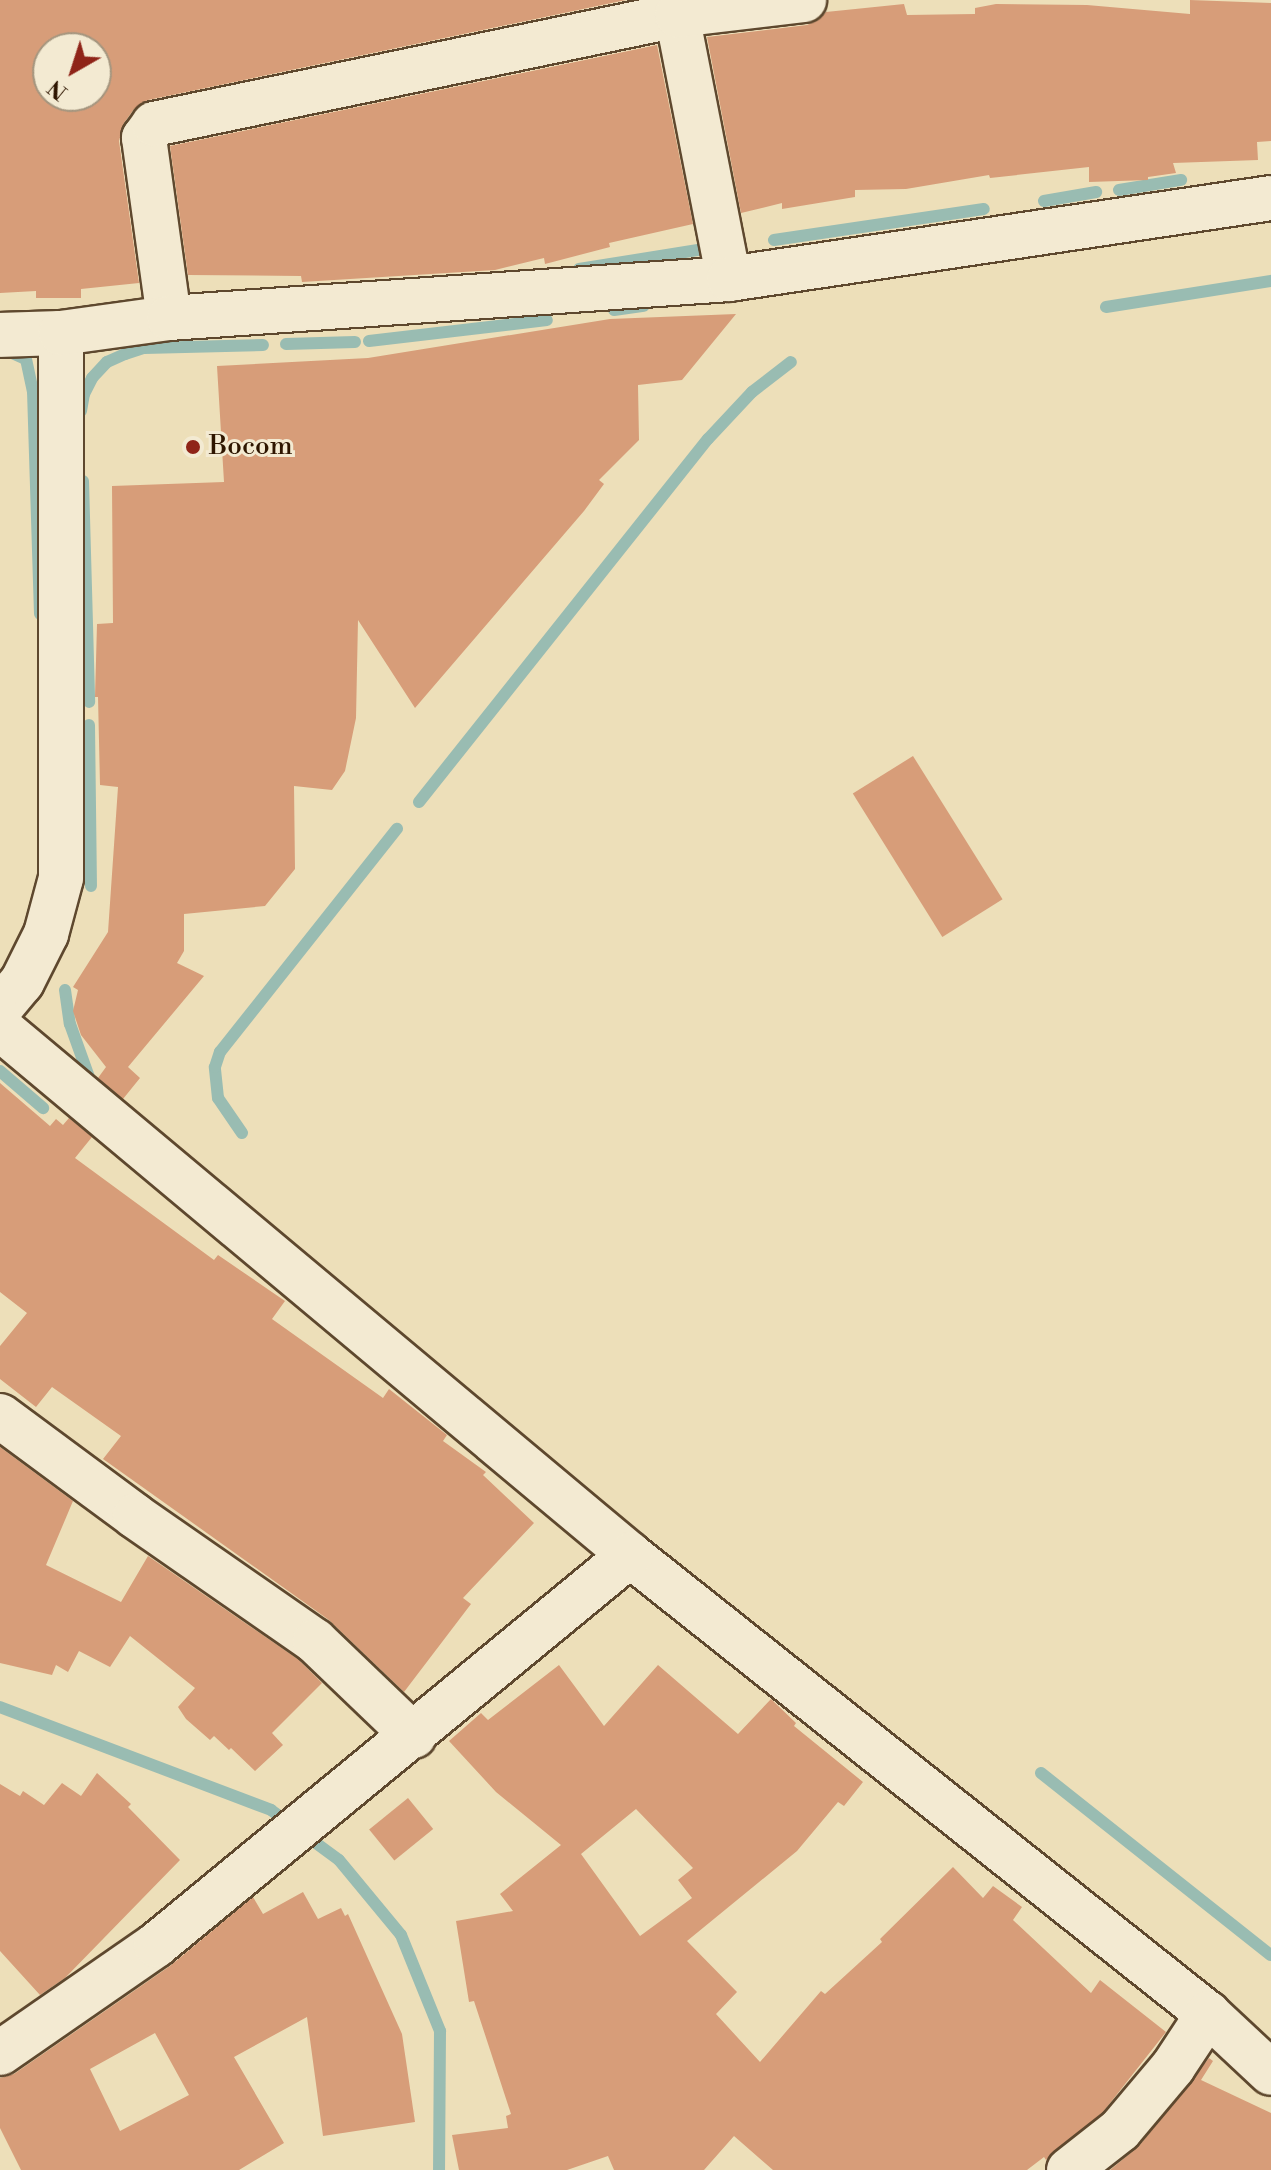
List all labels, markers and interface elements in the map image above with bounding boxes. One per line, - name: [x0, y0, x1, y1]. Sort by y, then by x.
- north arrow: [32, 32, 112, 112]
- text: N: [43, 74, 73, 105]
- place label: Bocom: [209, 431, 292, 463]
- marker: Bocom: [184, 438, 202, 456]

